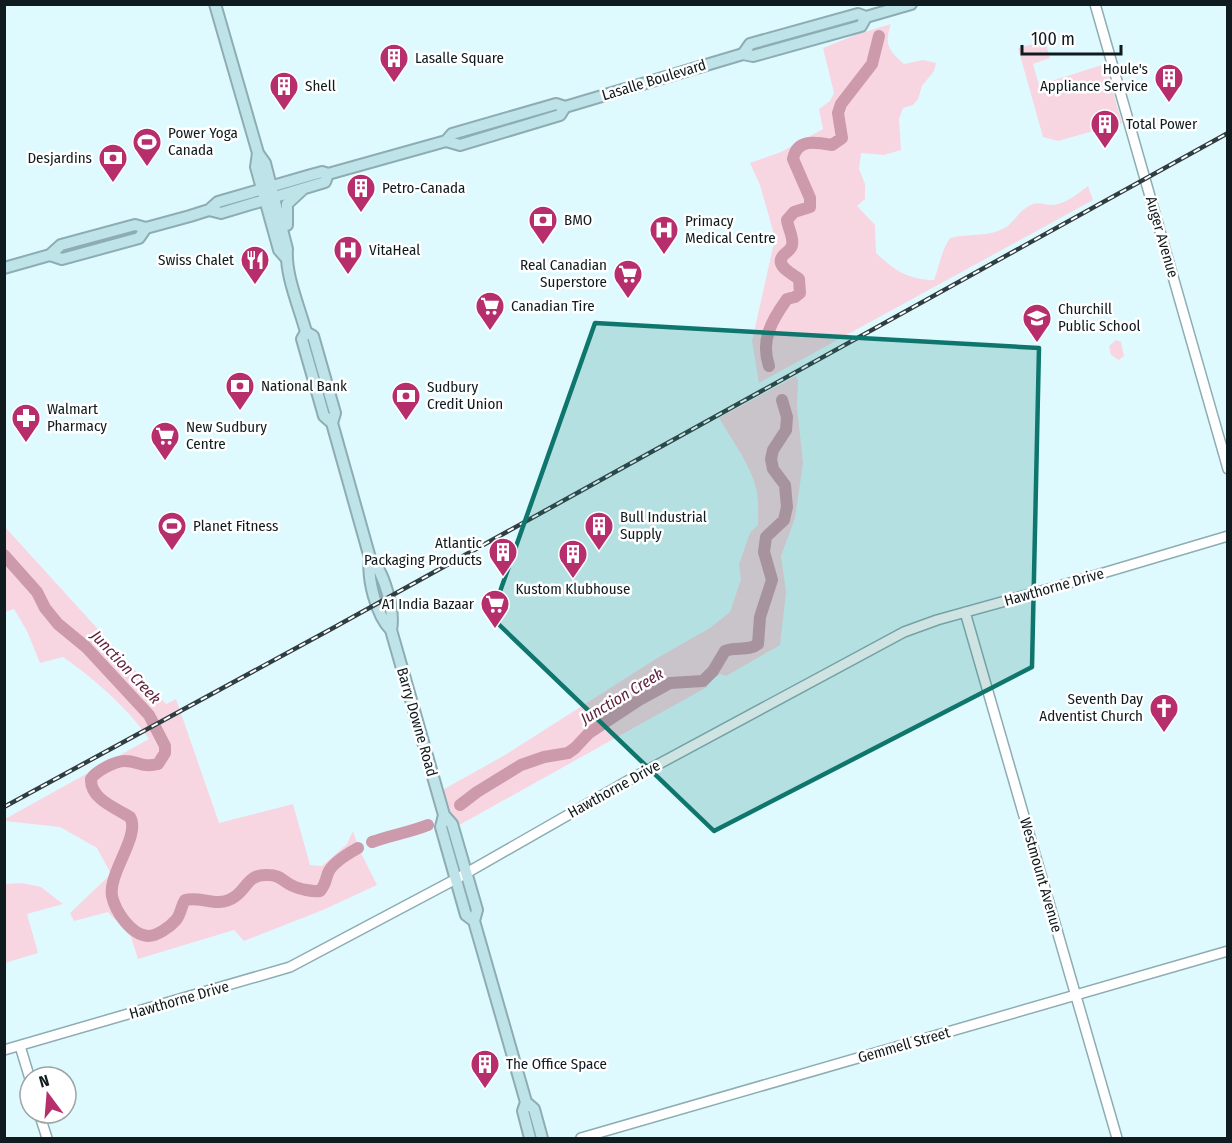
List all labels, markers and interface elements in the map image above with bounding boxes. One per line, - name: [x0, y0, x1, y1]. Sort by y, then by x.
- scale bar: [1022, 18, 1121, 56]
- text: 100 m: [1031, 28, 1075, 50]
- building icon: Lasalle Square: [378, 42, 410, 84]
- place label: Lasalle Square: [415, 49, 504, 67]
- street label: Lasalle Boulevard: [600, 56, 708, 104]
- place label: Houle's Appliance Service: [1040, 60, 1148, 95]
- building icon: Houle's Appliance Service: [1153, 62, 1185, 104]
- building icon: Shell: [268, 70, 300, 112]
- place label: Shell: [305, 77, 336, 95]
- building icon: Total Power: [1089, 108, 1121, 150]
- place label: Total Power: [1126, 115, 1198, 133]
- place label: Power Yoga Canada: [168, 124, 238, 159]
- sports icon: Power Yoga Canada: [131, 126, 163, 168]
- bank icon: Desjardins: [97, 142, 129, 184]
- place label: Desjardins: [27, 149, 92, 167]
- building icon: Petro-Canada: [345, 172, 377, 214]
- place label: Petro-Canada: [382, 179, 465, 197]
- street label: Auger Avenue: [1142, 194, 1182, 280]
- bank icon: BMO: [527, 204, 559, 246]
- place label: BMO: [564, 211, 592, 229]
- place label: Primacy Medical Centre: [685, 212, 776, 247]
- hospital icon: Primacy Medical Centre: [648, 214, 680, 256]
- hospital icon: VitaHeal: [332, 234, 364, 276]
- place label: VitaHeal: [369, 241, 420, 259]
- restaurant icon: Swiss Chalet: [239, 244, 271, 286]
- place label: Swiss Chalet: [158, 251, 234, 269]
- place label: Real Canadian Superstore: [520, 256, 607, 291]
- supermarket icon: Real Canadian Superstore: [612, 258, 644, 300]
- supermarket icon: Canadian Tire: [474, 290, 506, 332]
- place label: Canadian Tire: [511, 297, 595, 315]
- place label: Churchill Public School: [1058, 300, 1141, 335]
- school or university icon: Churchill Public School: [1021, 302, 1053, 344]
- bank icon: National Bank: [224, 370, 256, 412]
- place label: National Bank: [261, 377, 347, 395]
- place label: Sudbury Credit Union: [427, 378, 503, 413]
- bank icon: Sudbury Credit Union: [390, 380, 422, 422]
- place label: Walmart Pharmacy: [47, 400, 107, 435]
- pharmacy icon: Walmart Pharmacy: [10, 402, 42, 444]
- place label: New Sudbury Centre: [186, 418, 267, 453]
- supermarket icon: New Sudbury Centre: [149, 420, 181, 462]
- place label: Bull Industrial Supply: [620, 508, 707, 543]
- sports icon: Planet Fitness: [156, 510, 188, 552]
- building icon: Bull Industrial Supply: [583, 510, 615, 552]
- place label: Planet Fitness: [193, 517, 278, 535]
- place label: Atlantic Packaging Products: [364, 534, 483, 569]
- building icon: Atlantic Packaging Products: [487, 536, 519, 578]
- building icon: Kustom Klubhouse: [557, 538, 589, 580]
- street label: Hawthorne Drive: [1002, 564, 1106, 610]
- place label: Kustom Klubhouse: [516, 580, 630, 598]
- supermarket icon: A1 India Bazaar: [479, 588, 511, 630]
- place label: A1 India Bazaar: [382, 595, 475, 613]
- water label: Junction Creek: [86, 626, 165, 708]
- water label: Junction Creek: [576, 664, 667, 729]
- street label: Barry Downe Road: [393, 665, 441, 779]
- place label: Seventh Day Adventist Church: [1039, 690, 1143, 725]
- church icon: Seventh Day Adventist Church: [1148, 692, 1180, 734]
- street label: Hawthorne Drive: [565, 756, 663, 822]
- street label: Westmount Avenue: [1016, 816, 1066, 934]
- street label: Hawthorne Drive: [127, 977, 231, 1023]
- street label: Gemmell Street: [856, 1023, 952, 1067]
- building icon: The Office Space: [469, 1048, 501, 1090]
- place label: The Office Space: [506, 1055, 607, 1073]
- north arrow: [18, 1065, 78, 1125]
- text: N: [37, 1071, 51, 1092]

